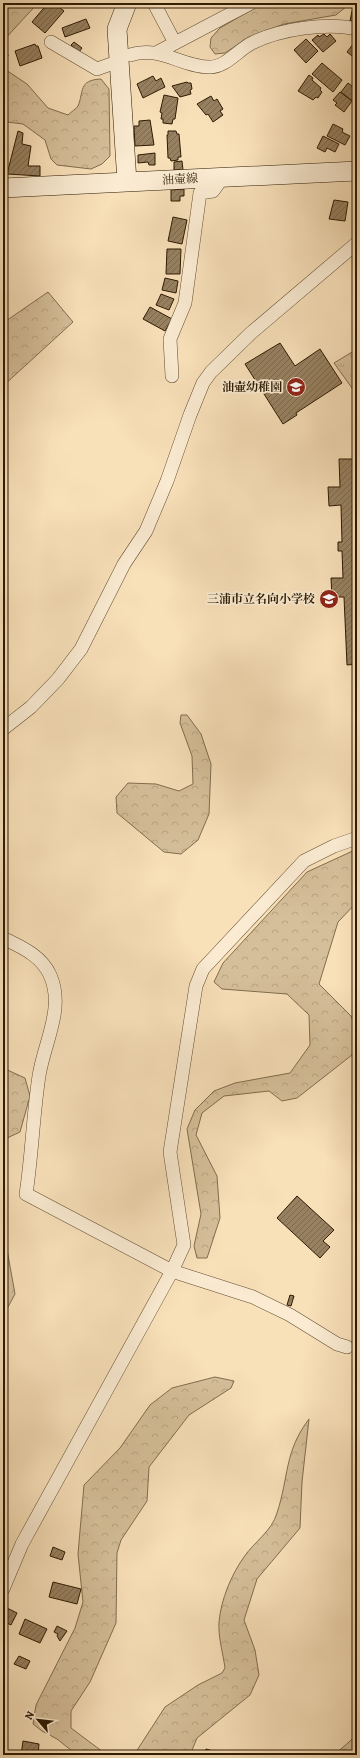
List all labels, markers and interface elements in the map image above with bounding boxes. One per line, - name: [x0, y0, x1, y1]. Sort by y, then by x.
- street label: 油壷線: [162, 170, 198, 188]
- school or university icon: 油壷幼稚園: [285, 376, 307, 398]
- place label: 油壷幼稚園: [222, 379, 282, 395]
- school or university icon: 三浦市立名向小学校: [318, 588, 340, 610]
- place label: 三浦市立名向小学校: [207, 591, 315, 607]
- north arrow: [18, 1700, 58, 1740]
- text: N: [21, 1708, 38, 1723]

